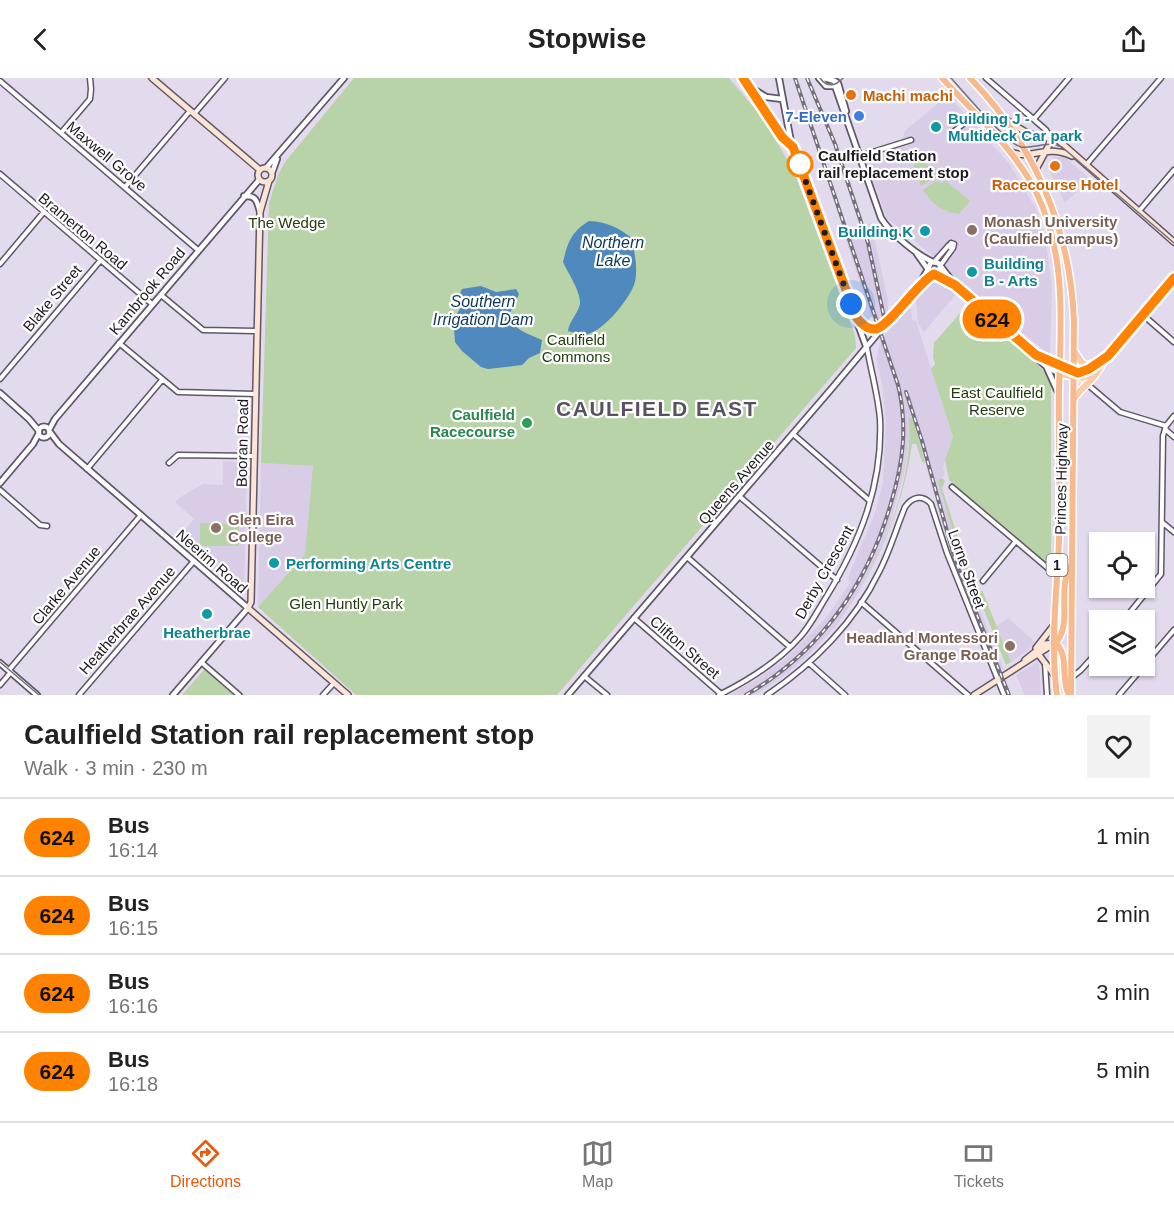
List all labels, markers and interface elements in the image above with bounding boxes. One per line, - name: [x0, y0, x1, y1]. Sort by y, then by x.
- icon: back: [24, 23, 57, 56]
- icon: share: [1117, 23, 1150, 56]
- text: Stopwise: [528, 24, 646, 54]
- place label: Machi machi: [863, 87, 953, 104]
- marker: Machi machi: [844, 88, 858, 102]
- place label: 7-Eleven: [785, 108, 847, 125]
- marker: 7-Eleven: [852, 109, 866, 123]
- place label: Building J - Multideck Car park: [948, 110, 1083, 144]
- street label: Maxwell Grove: [64, 118, 150, 194]
- marker: Building J - Multideck Car park: [929, 120, 943, 134]
- place label: Caulfield Station rail replacement stop: [818, 147, 969, 181]
- marker: Caulfield Station rail replacement stop: [787, 151, 813, 177]
- marker: Racecourse Hotel: [1048, 159, 1062, 173]
- place label: Racecourse Hotel: [992, 176, 1118, 193]
- street label: Bramerton Road: [35, 189, 131, 273]
- place label: Monash University (Caulfield campus): [984, 213, 1118, 247]
- park label: The Wedge: [248, 214, 326, 231]
- place label: Building K: [838, 223, 913, 240]
- marker: Monash University (Caulfield campus): [965, 223, 979, 237]
- marker: Building K: [918, 224, 932, 238]
- water label: Northern Lake: [582, 234, 644, 269]
- street label: Kambrook Road: [106, 244, 188, 338]
- place label: Building B - Arts: [984, 255, 1044, 289]
- street label: Blake Street: [19, 261, 85, 335]
- marker: Building B - Arts: [965, 265, 979, 279]
- your location: [836, 289, 866, 319]
- water label: Southern Irrigation Dam: [433, 293, 533, 328]
- line badge: 624: [958, 300, 1026, 338]
- text: 624: [974, 308, 1010, 331]
- park label: Caulfield Commons: [542, 331, 610, 365]
- park label: East Caulfield Reserve: [951, 384, 1043, 418]
- district label: CAULFIELD EAST: [556, 397, 758, 420]
- street label: Booran Road: [233, 399, 251, 487]
- place label: Caulfield Racecourse: [430, 406, 515, 440]
- marker: Caulfield Racecourse: [520, 416, 534, 430]
- street label: Princes Highway: [1052, 423, 1070, 535]
- street label: Queens Avenue: [695, 436, 777, 528]
- place label: Glen Eira College: [228, 511, 295, 545]
- marker: Glen Eira College: [209, 521, 223, 535]
- street label: Derby Crescent: [791, 522, 857, 622]
- street label: Neerim Road: [173, 526, 251, 596]
- street label: Lorne Street: [945, 527, 989, 611]
- map controls: [1089, 532, 1155, 676]
- button: locate: [1089, 532, 1155, 598]
- street label: Clarke Avenue: [28, 542, 104, 628]
- road number: 1: [1046, 554, 1068, 576]
- place label: Performing Arts Centre: [286, 555, 451, 572]
- marker: Performing Arts Centre: [267, 556, 281, 570]
- street label: Heatherbrae Avenue: [76, 563, 178, 677]
- park label: Glen Huntly Park: [289, 595, 403, 612]
- marker: Heatherbrae: [200, 607, 214, 621]
- button: layers: [1089, 610, 1155, 676]
- street label: Clifton Street: [647, 612, 724, 682]
- place label: Heatherbrae: [163, 624, 251, 641]
- place label: Headland Montessori Grange Road: [846, 629, 998, 663]
- marker: Headland Montessori Grange Road: [1003, 639, 1017, 653]
- button: heart: [1087, 715, 1150, 778]
- text: Caulfield Station rail replacement stop: [24, 719, 534, 750]
- text: Walk · 3 min · 230 m: [24, 757, 208, 779]
- text: Bus: [108, 813, 150, 838]
- text: 1 min: [1096, 824, 1150, 849]
- text: 624: [39, 826, 75, 849]
- text: 16:14: [108, 839, 158, 861]
- text: Bus: [108, 891, 150, 916]
- text: 2 min: [1096, 902, 1150, 927]
- text: 624: [39, 904, 75, 927]
- text: 16:15: [108, 917, 158, 939]
- text: Bus: [108, 969, 150, 994]
- text: 3 min: [1096, 980, 1150, 1005]
- text: 624: [39, 982, 75, 1005]
- text: 16:16: [108, 995, 158, 1017]
- text: Bus: [108, 1047, 150, 1072]
- text: 5 min: [1096, 1058, 1150, 1083]
- text: 624: [39, 1060, 75, 1083]
- text: 16:18: [108, 1073, 158, 1095]
- tab: Directions: [170, 1137, 241, 1191]
- tab: Map: [581, 1137, 614, 1191]
- tab: Tickets: [954, 1137, 1004, 1191]

